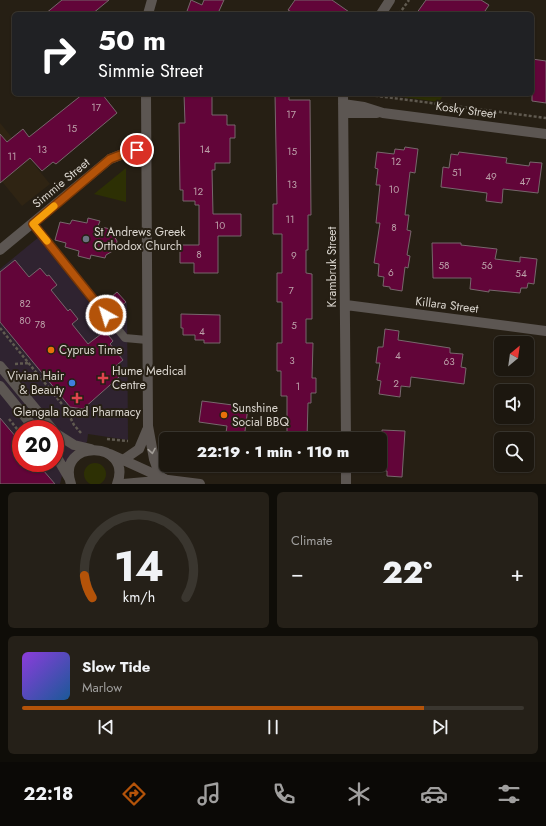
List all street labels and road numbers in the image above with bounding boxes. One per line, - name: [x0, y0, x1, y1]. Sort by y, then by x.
- street label: Kosky Street: [435, 97, 497, 123]
- street label: Simmie Street: [28, 154, 94, 212]
- street label: Krambruk Street: [323, 226, 341, 307]
- street label: Killara Street: [414, 292, 480, 318]

